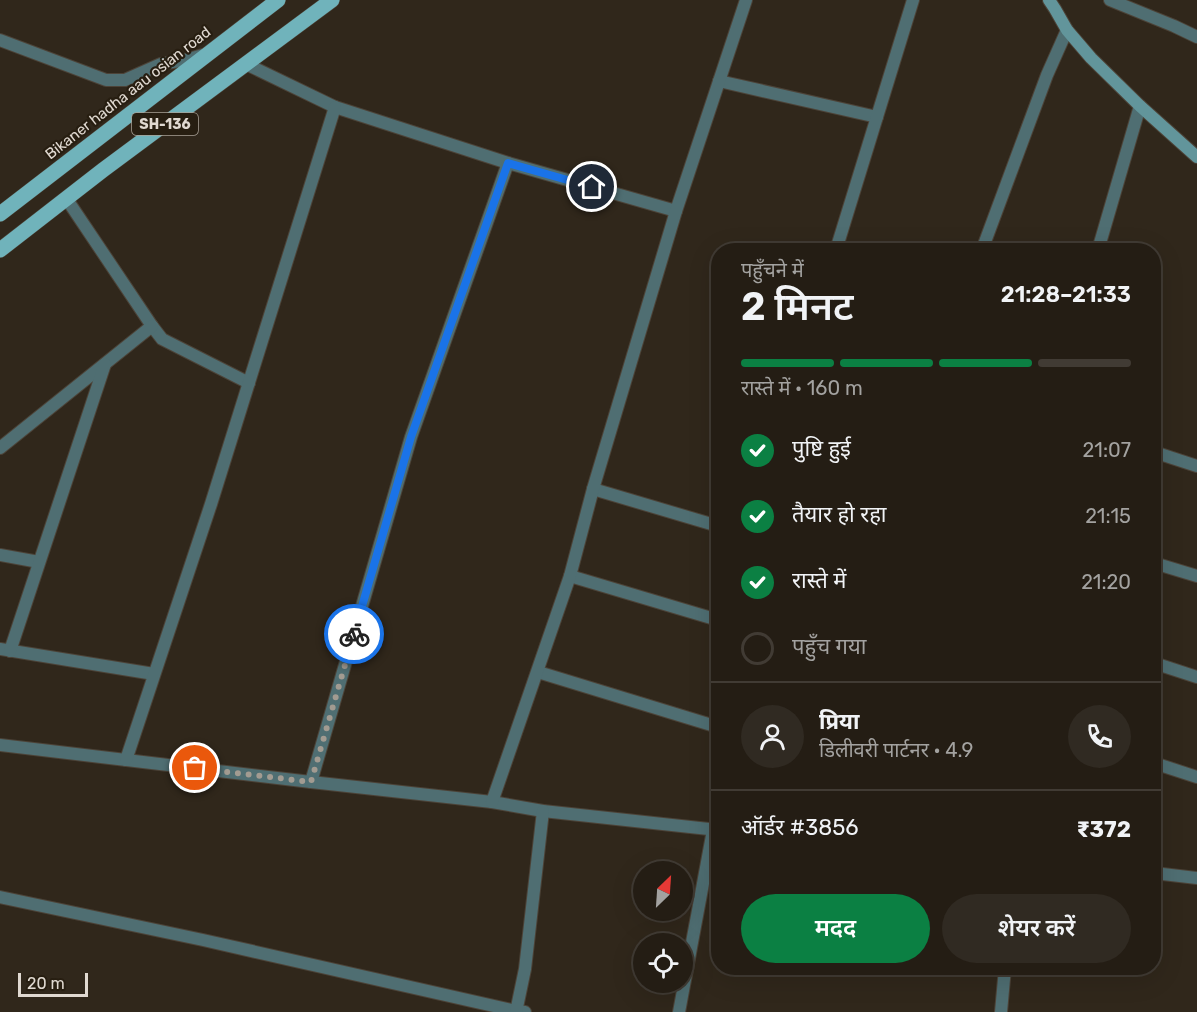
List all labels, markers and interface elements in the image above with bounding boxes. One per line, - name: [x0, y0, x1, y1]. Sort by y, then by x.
- street label: Bikaner hadha aau osian road: [42, 23, 214, 163]
- road number: SH-136: [132, 113, 198, 135]
- pin: [566, 161, 617, 212]
- icon: home: [575, 170, 608, 203]
- text: पहुँचने में: [741, 258, 804, 282]
- text: 21:28–21:33: [1001, 281, 1131, 308]
- text: 2 मिनट: [741, 284, 854, 330]
- text: रास्ते में · 160 m: [741, 376, 863, 400]
- icon: check: [741, 434, 774, 467]
- text: पुष्टि हुई: [792, 435, 851, 462]
- text: 21:07: [1083, 438, 1131, 462]
- icon: check: [741, 500, 774, 533]
- text: तैयार हो रहा: [792, 501, 887, 528]
- text: 21:15: [1085, 504, 1131, 528]
- icon: check: [741, 566, 774, 599]
- text: रास्ते में: [792, 567, 846, 594]
- text: 21:20: [1081, 570, 1131, 594]
- courier: [324, 604, 384, 664]
- icon: bike: [338, 618, 371, 651]
- text: पहुँच गया: [792, 633, 866, 660]
- button: person: [741, 705, 804, 768]
- button: phone: [1068, 705, 1131, 768]
- text: प्रिया: [819, 708, 859, 735]
- text: डिलीवरी पार्टनर · 4.9: [819, 738, 973, 762]
- pin: [169, 742, 220, 793]
- icon: bag: [178, 751, 211, 784]
- text: ऑर्डर #3856: [741, 814, 859, 841]
- text: ₹372: [1076, 816, 1131, 843]
- north arrow: [633, 861, 693, 921]
- map controls: [633, 861, 693, 993]
- button: मदद: [741, 894, 930, 963]
- button: शेयर करें: [942, 894, 1131, 963]
- button: locate: [633, 933, 693, 993]
- scale bar: [18, 970, 88, 998]
- text: 20 m: [27, 974, 65, 993]

